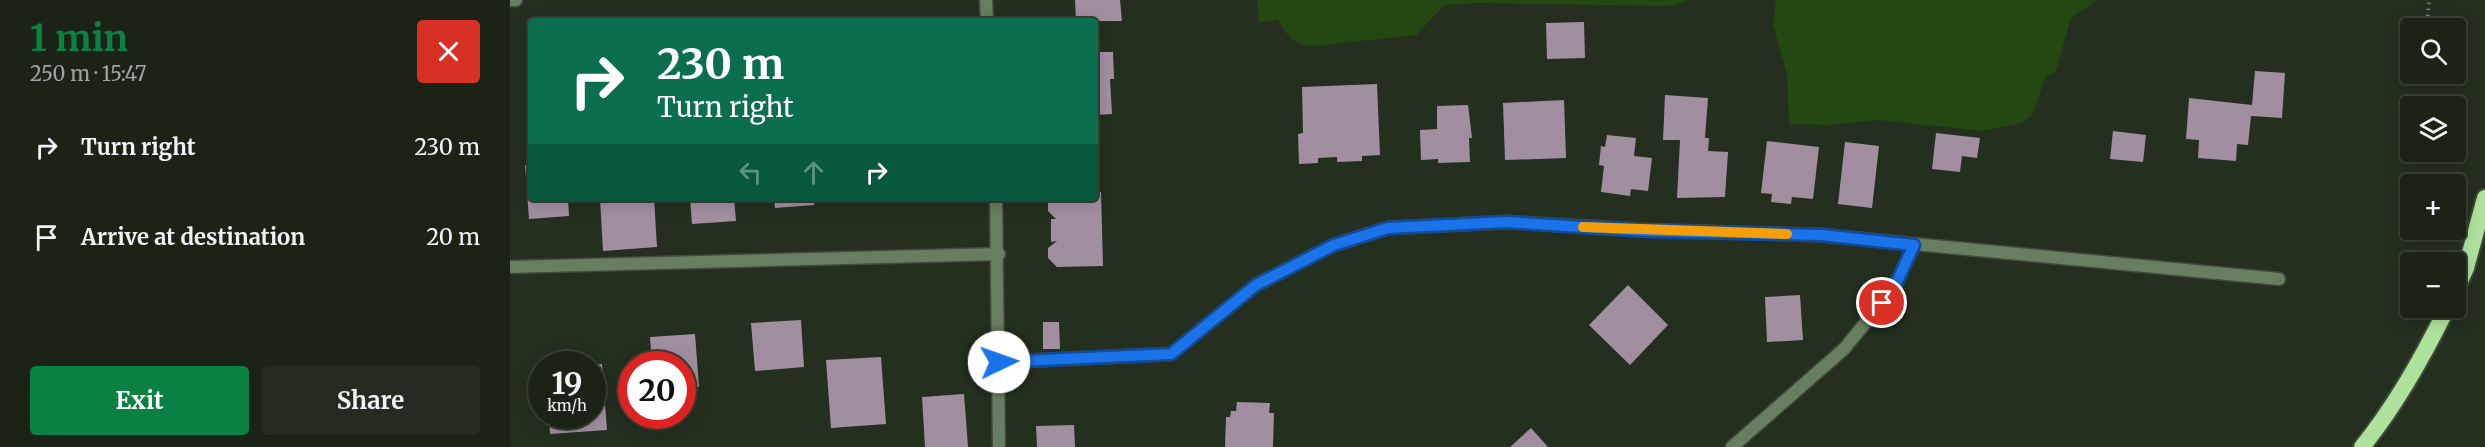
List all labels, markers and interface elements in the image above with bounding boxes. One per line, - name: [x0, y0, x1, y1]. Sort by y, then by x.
- text: 1 min: [30, 16, 128, 61]
- map controls: [2400, 18, 2466, 318]
- button: search: [2400, 18, 2466, 84]
- button: close: [417, 20, 480, 83]
- text: 230 m: [657, 38, 784, 90]
- icon: right: [558, 42, 636, 120]
- text: 250 m · 15:47: [30, 61, 146, 86]
- text: Turn right: [657, 90, 794, 124]
- button: layers: [2400, 96, 2466, 162]
- icon: right: [30, 131, 63, 164]
- text: Turn right: [81, 133, 195, 161]
- text: 230 m: [414, 133, 480, 161]
- icon: left: [734, 156, 767, 189]
- icon: ahead: [797, 156, 830, 189]
- icon: right: [860, 156, 893, 189]
- button: +: [2400, 174, 2466, 240]
- icon: arrive: [30, 221, 63, 254]
- text: Arrive at destination: [81, 223, 305, 251]
- text: 20 m: [426, 223, 480, 251]
- button: −: [2400, 252, 2466, 318]
- pin: [1856, 277, 1907, 328]
- icon: arrive: [1865, 286, 1898, 319]
- position arrow: [967, 330, 1031, 394]
- speed limit sign: 20: [618, 351, 696, 429]
- text: 19: [551, 364, 583, 402]
- button: Exit: [30, 366, 249, 435]
- button: Share: [261, 366, 480, 435]
- text: km/h: [547, 396, 587, 415]

